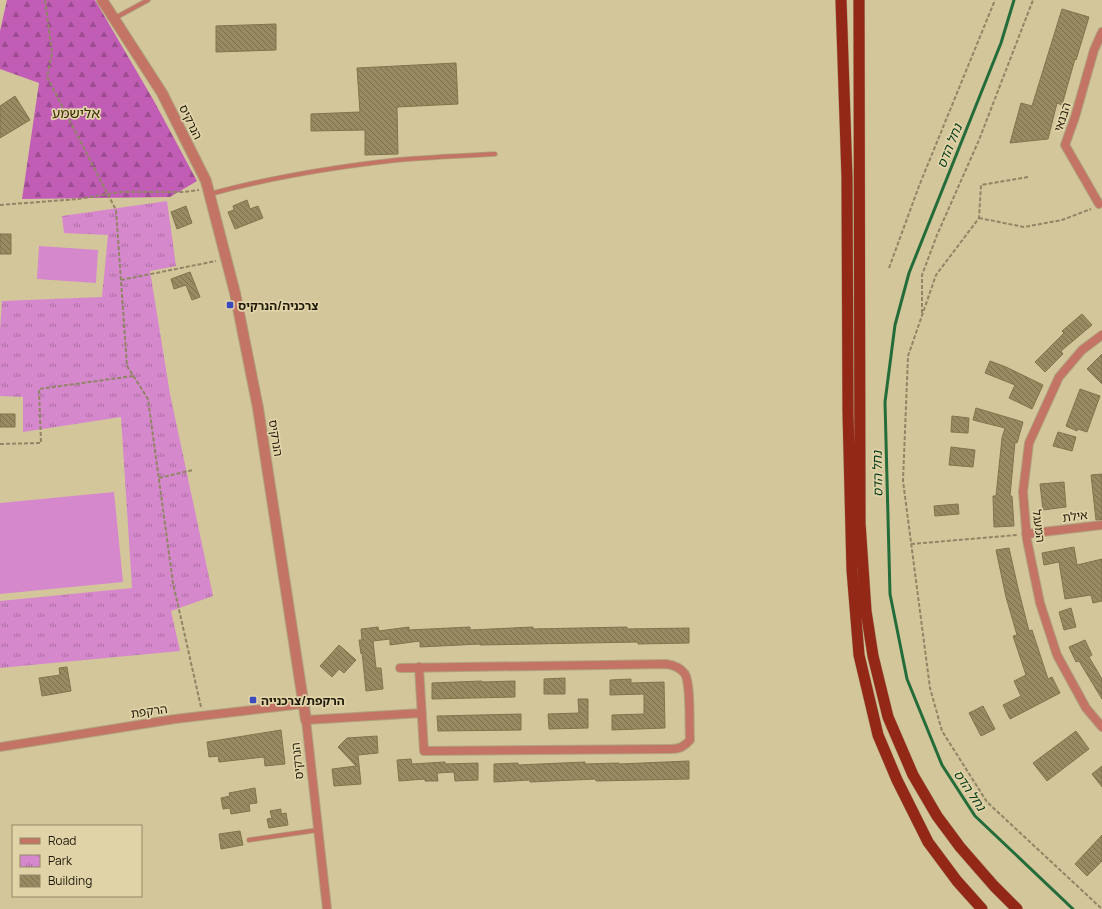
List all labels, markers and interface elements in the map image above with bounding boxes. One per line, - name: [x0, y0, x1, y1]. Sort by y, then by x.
- street label: הבנאי: [1049, 100, 1075, 134]
- street label: הנרקיס: [175, 102, 207, 142]
- district label: אלישמע: [52, 103, 100, 122]
- water label: נחל הדס: [932, 120, 966, 171]
- place label: צרכניה/הנרקיס: [238, 297, 318, 314]
- marker: צרכניה/הנרקיס: [225, 300, 235, 310]
- street label: הנרקיס: [265, 418, 287, 458]
- water label: נחל הדס: [868, 450, 886, 497]
- street label: אילת: [1061, 506, 1089, 526]
- street label: המעגל: [1029, 509, 1049, 543]
- place label: הרקפת/צרכנייה: [261, 692, 345, 709]
- marker: הרקפת/צרכנייה: [248, 695, 258, 705]
- street label: הרקפת: [130, 700, 168, 722]
- street label: הנרקיס: [287, 742, 307, 780]
- water label: נחל הדס: [950, 766, 991, 815]
- legend: [12, 825, 142, 897]
- text: Road: [48, 832, 76, 849]
- text: Park: [48, 852, 73, 869]
- text: Building: [48, 872, 92, 889]

